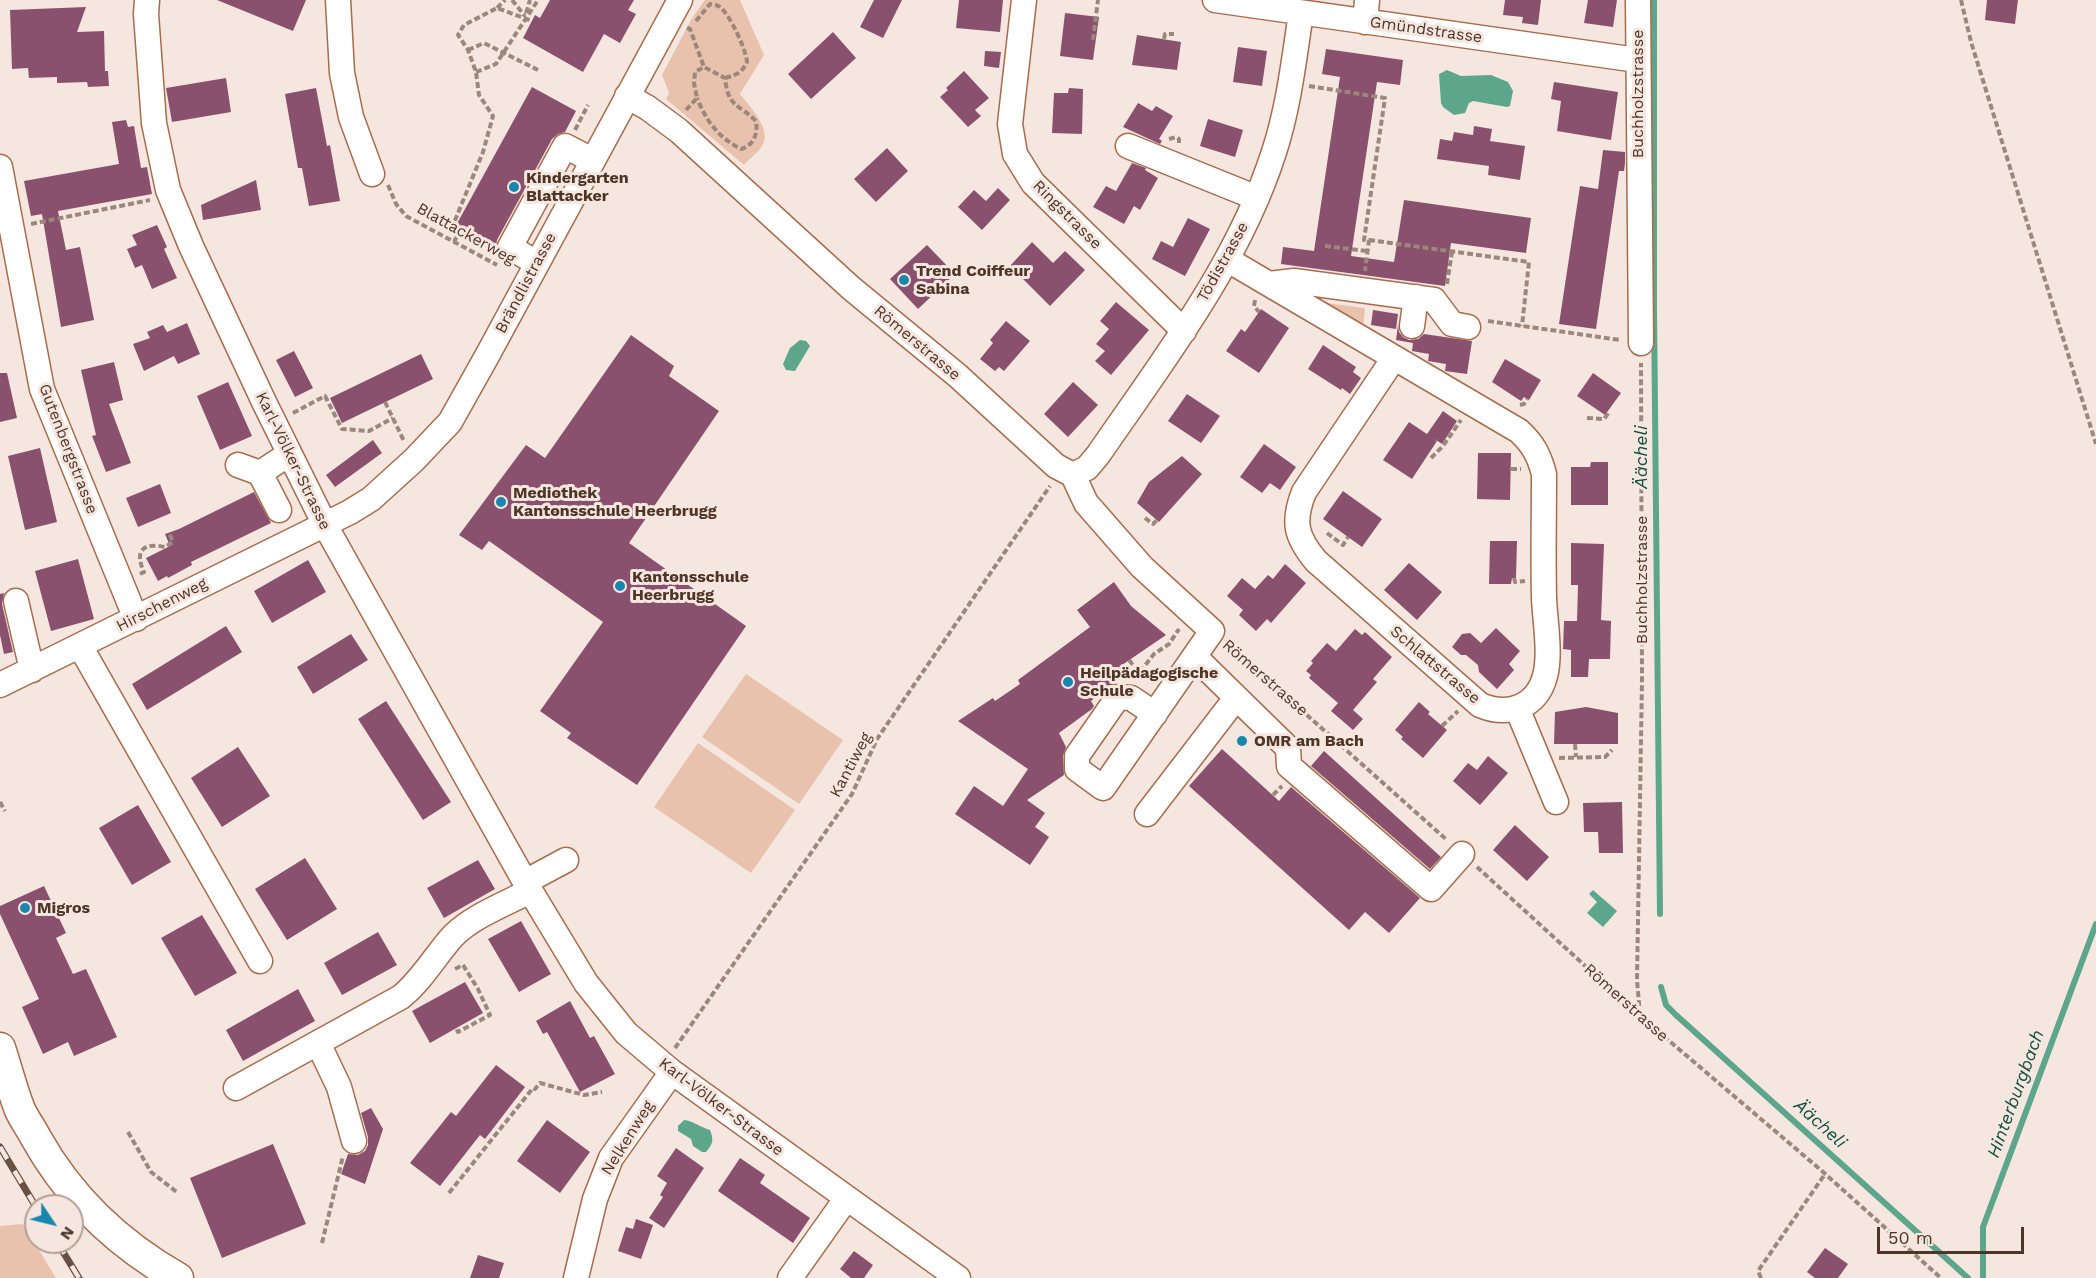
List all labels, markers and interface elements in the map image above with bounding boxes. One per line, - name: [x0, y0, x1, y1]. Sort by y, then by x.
- street label: Gmündstrasse: [1369, 13, 1483, 47]
- street label: Buchholzstrasse: [1628, 30, 1648, 158]
- place label: Kindergarten Blattacker: [526, 168, 629, 206]
- street label: Ringstrasse: [1028, 176, 1106, 254]
- marker: Kindergarten Blattacker: [507, 180, 521, 194]
- street label: Blattackerweg: [413, 199, 519, 269]
- street label: Tödistrasse: [1193, 219, 1253, 305]
- street label: Brändlistrasse: [491, 229, 561, 337]
- place label: Trend Coiffeur Sabina: [916, 261, 1030, 299]
- marker: Trend Coiffeur Sabina: [897, 273, 911, 287]
- street label: Römerstrasse: [870, 301, 964, 385]
- street label: Gutenbergstrasse: [34, 381, 102, 517]
- street label: Karl-Völker-Strasse: [251, 389, 335, 533]
- water label: Äächeli: [1631, 425, 1653, 489]
- place label: Mediothek Kantonsschule Heerbrugg: [513, 483, 717, 521]
- marker: Mediothek Kantonsschule Heerbrugg: [494, 495, 508, 509]
- street label: Buchholzstrasse: [1632, 516, 1652, 644]
- place label: Kantonsschule Heerbrugg: [632, 567, 749, 605]
- street label: Hirschenweg: [113, 574, 211, 636]
- marker: Kantonsschule Heerbrugg: [613, 579, 627, 593]
- street label: Schlattstrasse: [1386, 622, 1484, 708]
- street label: Römerstrasse: [1218, 636, 1312, 720]
- place label: Heilpädagogische Schule: [1080, 663, 1218, 701]
- marker: Heilpädagogische Schule: [1061, 675, 1075, 689]
- street label: Kantiweg: [826, 729, 876, 801]
- place label: OMR am Bach: [1254, 731, 1364, 751]
- marker: OMR am Bach: [1235, 734, 1249, 748]
- place label: Migros: [37, 898, 90, 918]
- marker: Migros: [18, 901, 32, 915]
- street label: Römerstrasse: [1580, 960, 1672, 1046]
- water label: Hinterburgbach: [1983, 1027, 2049, 1161]
- street label: Karl-Völker-Strasse: [655, 1054, 787, 1160]
- water label: Äächeli: [1789, 1095, 1851, 1153]
- street label: Nelkenweg: [597, 1097, 659, 1179]
- north arrow: [24, 1194, 84, 1254]
- scale bar: [1880, 1215, 2027, 1253]
- text: N: [56, 1223, 79, 1244]
- text: 50 m: [1888, 1227, 1933, 1248]

